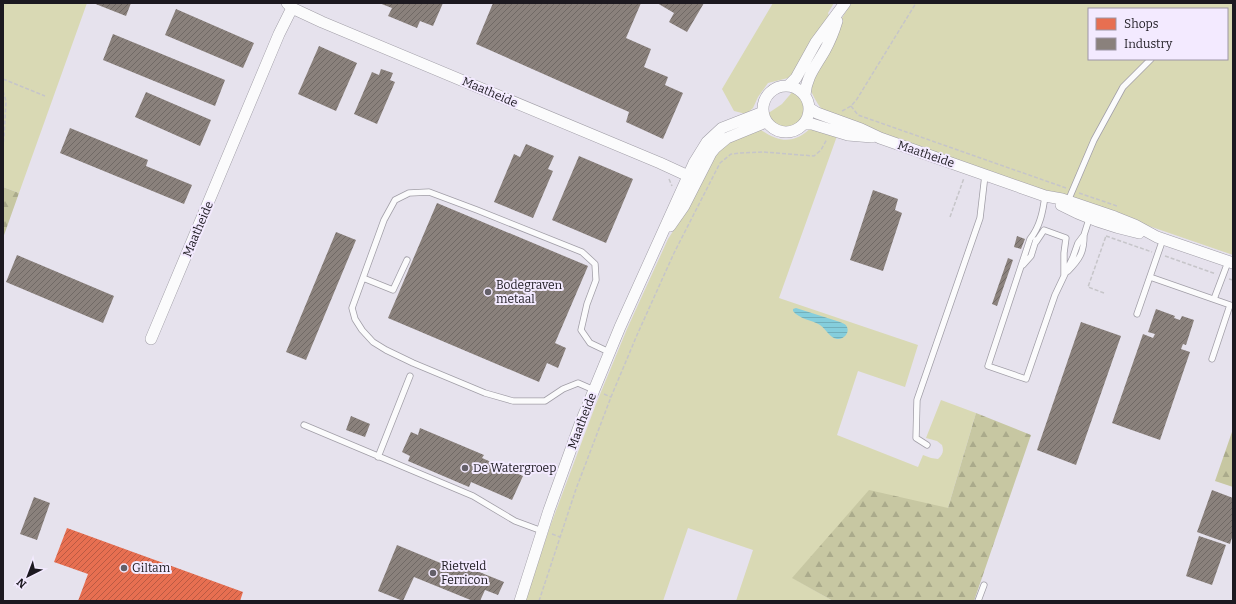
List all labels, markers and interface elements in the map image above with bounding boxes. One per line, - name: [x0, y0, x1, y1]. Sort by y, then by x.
- legend: [1088, 8, 1228, 60]
- text: Shops: [1124, 17, 1159, 31]
- text: Industry: [1124, 37, 1173, 51]
- street label: Maatheide: [460, 74, 520, 110]
- street label: Maatheide: [896, 138, 956, 170]
- street label: Maatheide: [180, 199, 216, 259]
- place label: Bodegraven metaal: [496, 278, 563, 306]
- marker: Bodegraven metaal: [483, 287, 493, 297]
- street label: Maatheide: [565, 391, 599, 451]
- place label: De Watergroep: [473, 461, 556, 475]
- marker: De Watergroep: [460, 463, 470, 473]
- north arrow: [8, 556, 48, 596]
- place label: Rietveld Ferricon: [441, 559, 488, 587]
- place label: Giltam: [132, 561, 171, 575]
- marker: Giltam: [119, 563, 129, 573]
- marker: Rietveld Ferricon: [428, 568, 438, 578]
- text: N: [14, 575, 29, 591]

